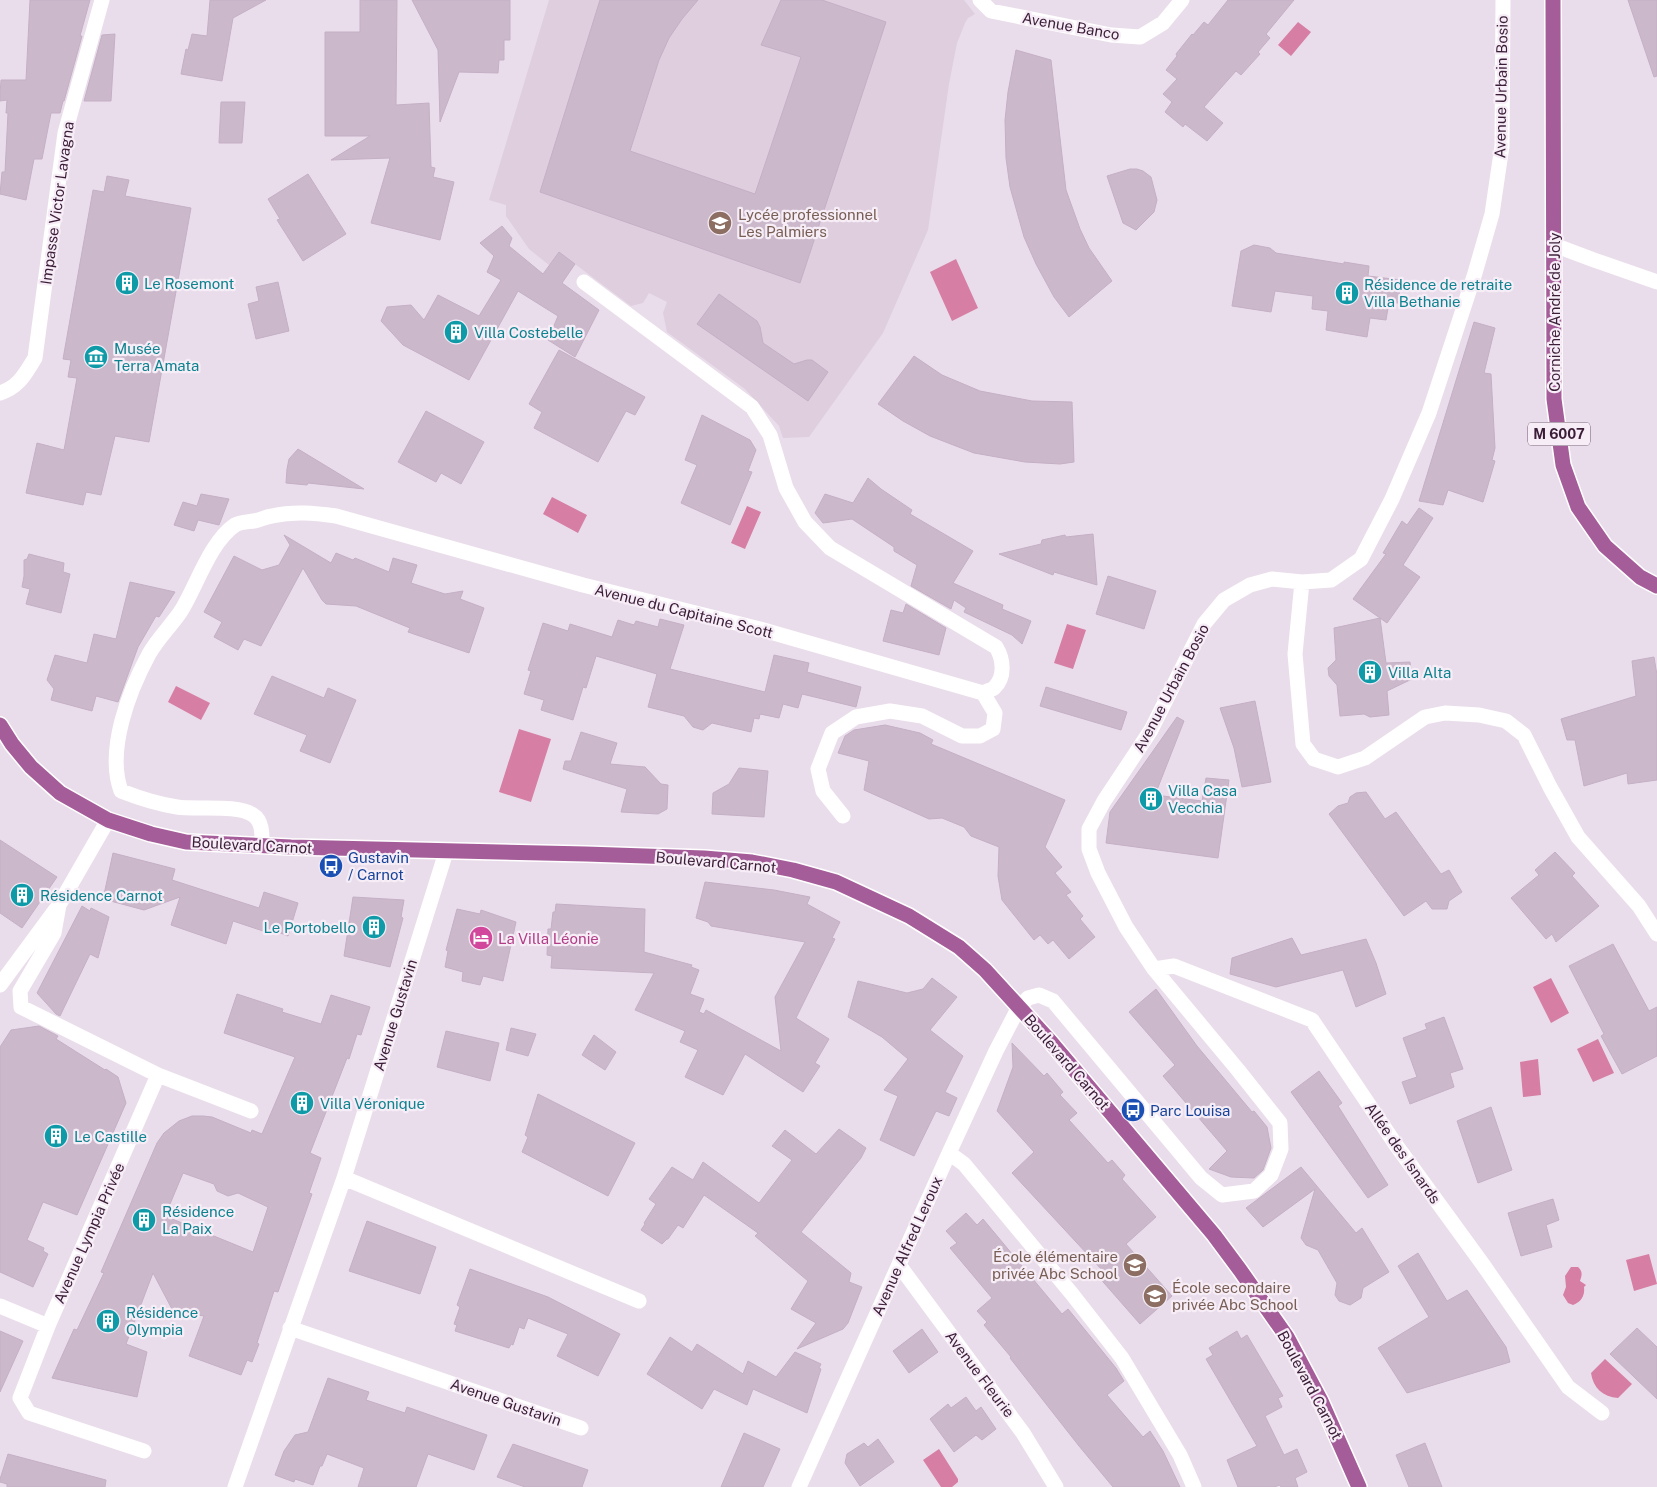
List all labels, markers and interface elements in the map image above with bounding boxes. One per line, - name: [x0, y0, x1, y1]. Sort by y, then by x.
- street label: Avenue Banco: [1021, 9, 1121, 43]
- street label: Avenue Urbain Bosio: [1491, 15, 1511, 159]
- street label: Impasse Victor Lavagna: [37, 120, 77, 286]
- place label: Lycée professionnel Les Palmiers: [738, 206, 877, 240]
- school or university icon: Lycée professionnel Les Palmiers: [707, 210, 733, 236]
- street label: Corniche André de Joly: [1546, 232, 1563, 392]
- building icon: Le Rosemont: [114, 270, 140, 296]
- place label: Le Rosemont: [144, 275, 235, 292]
- place label: Résidence de retraite Villa Bethanie: [1364, 276, 1512, 310]
- building icon: Résidence de retraite Villa Bethanie: [1334, 280, 1360, 306]
- building icon: Villa Costebelle: [443, 319, 469, 345]
- place label: Villa Costebelle: [474, 324, 583, 341]
- place label: Musée Terra Amata: [114, 340, 199, 374]
- museum icon: Musée Terra Amata: [83, 344, 109, 370]
- road number: M 6007: [1528, 422, 1590, 446]
- street label: Avenue du Capitaine Scott: [593, 581, 775, 641]
- street label: Avenue Urbain Bosio: [1130, 621, 1212, 755]
- building icon: Villa Alta: [1357, 659, 1383, 685]
- place label: Villa Alta: [1388, 664, 1451, 681]
- place label: Villa Casa Vecchia: [1168, 782, 1237, 816]
- building icon: Villa Casa Vecchia: [1138, 786, 1164, 812]
- street label: Boulevard Carnot: [191, 833, 313, 857]
- street label: Boulevard Carnot: [655, 848, 777, 876]
- place label: Gustavin / Carnot: [348, 849, 409, 883]
- bus stop icon: Gustavin / Carnot: [318, 853, 344, 879]
- building icon: Résidence Carnot: [9, 882, 35, 908]
- place label: Résidence Carnot: [40, 887, 163, 904]
- building icon: Le Portobello: [361, 914, 387, 940]
- place label: Le Portobello: [264, 919, 356, 936]
- hotel icon: La Villa Léonie: [468, 925, 494, 951]
- place label: La Villa Léonie: [498, 930, 599, 947]
- street label: Avenue Gustavin: [370, 957, 420, 1073]
- street label: Boulevard Carnot: [1021, 1011, 1113, 1113]
- building icon: Villa Véronique: [289, 1090, 315, 1116]
- place label: Villa Véronique: [320, 1095, 425, 1112]
- bus stop icon: Parc Louisa: [1120, 1097, 1146, 1123]
- street label: Allée des Isnards: [1362, 1099, 1444, 1207]
- place label: Parc Louisa: [1150, 1102, 1230, 1119]
- building icon: Le Castille: [43, 1123, 69, 1149]
- place label: Le Castille: [74, 1128, 147, 1145]
- street label: Avenue Lympia Privée: [50, 1160, 128, 1306]
- street label: Avenue Alfred Leroux: [869, 1174, 945, 1318]
- place label: Résidence La Paix: [162, 1203, 234, 1237]
- building icon: Résidence La Paix: [131, 1207, 157, 1233]
- place label: École élémentaire privée Abc School: [992, 1248, 1118, 1282]
- school or university icon: École élémentaire privée Abc School: [1122, 1252, 1148, 1278]
- place label: École secondaire privée Abc School: [1172, 1279, 1298, 1313]
- school or university icon: École secondaire privée Abc School: [1142, 1283, 1168, 1309]
- place label: Résidence Olympia: [126, 1304, 198, 1338]
- building icon: Résidence Olympia: [95, 1308, 121, 1334]
- street label: Avenue Fleurie: [942, 1328, 1018, 1420]
- street label: Boulevard Carnot: [1274, 1328, 1346, 1443]
- street label: Avenue Gustavin: [448, 1375, 564, 1429]

